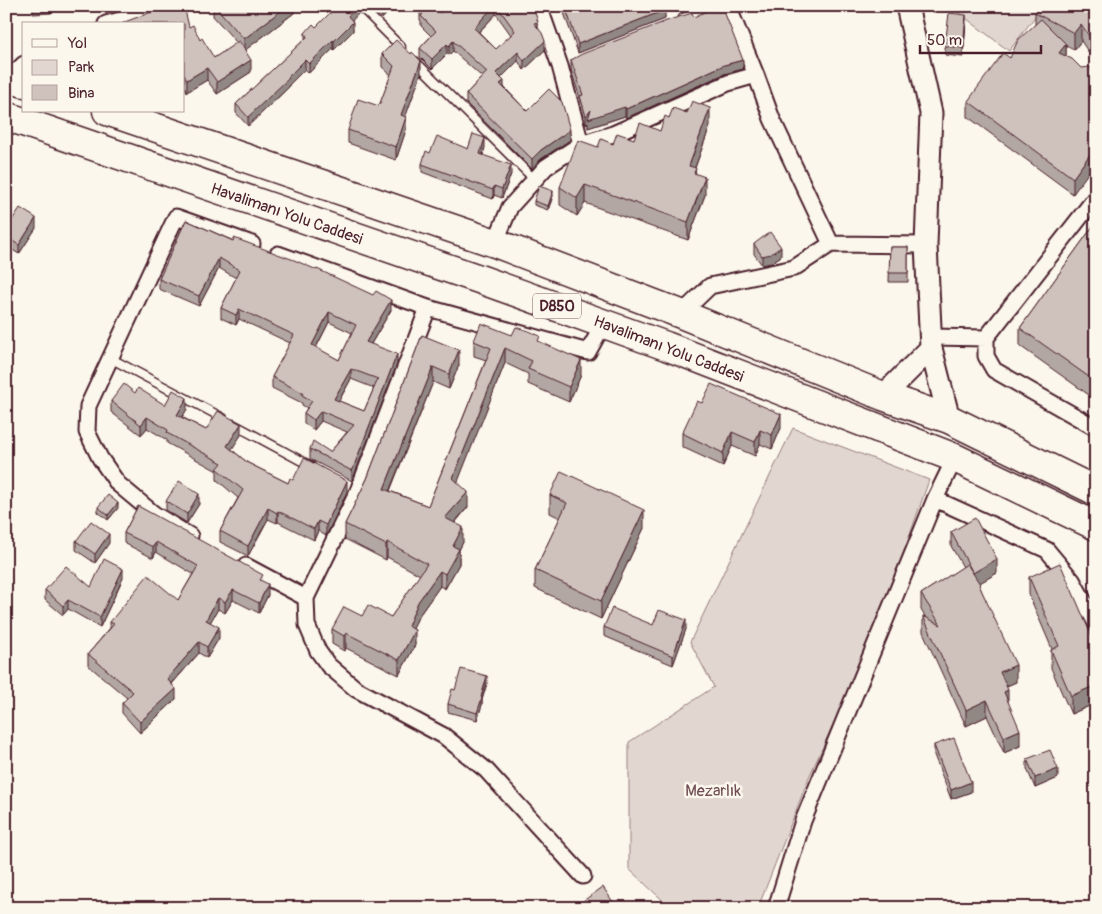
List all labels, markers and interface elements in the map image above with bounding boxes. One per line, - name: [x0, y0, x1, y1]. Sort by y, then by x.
- legend: [22, 22, 185, 112]
- scale bar: [920, 22, 1041, 54]
- text: 50 m: [927, 31, 962, 50]
- text: Yol: [67, 34, 87, 53]
- text: Park: [68, 58, 95, 77]
- text: Bina: [68, 84, 95, 103]
- street label: Havalimanı Yolu Caddesi: [208, 179, 365, 249]
- road number: D850: [533, 294, 581, 318]
- street label: Havalimanı Yolu Caddesi: [591, 311, 747, 387]
- park label: Mezarlık: [685, 781, 741, 801]

